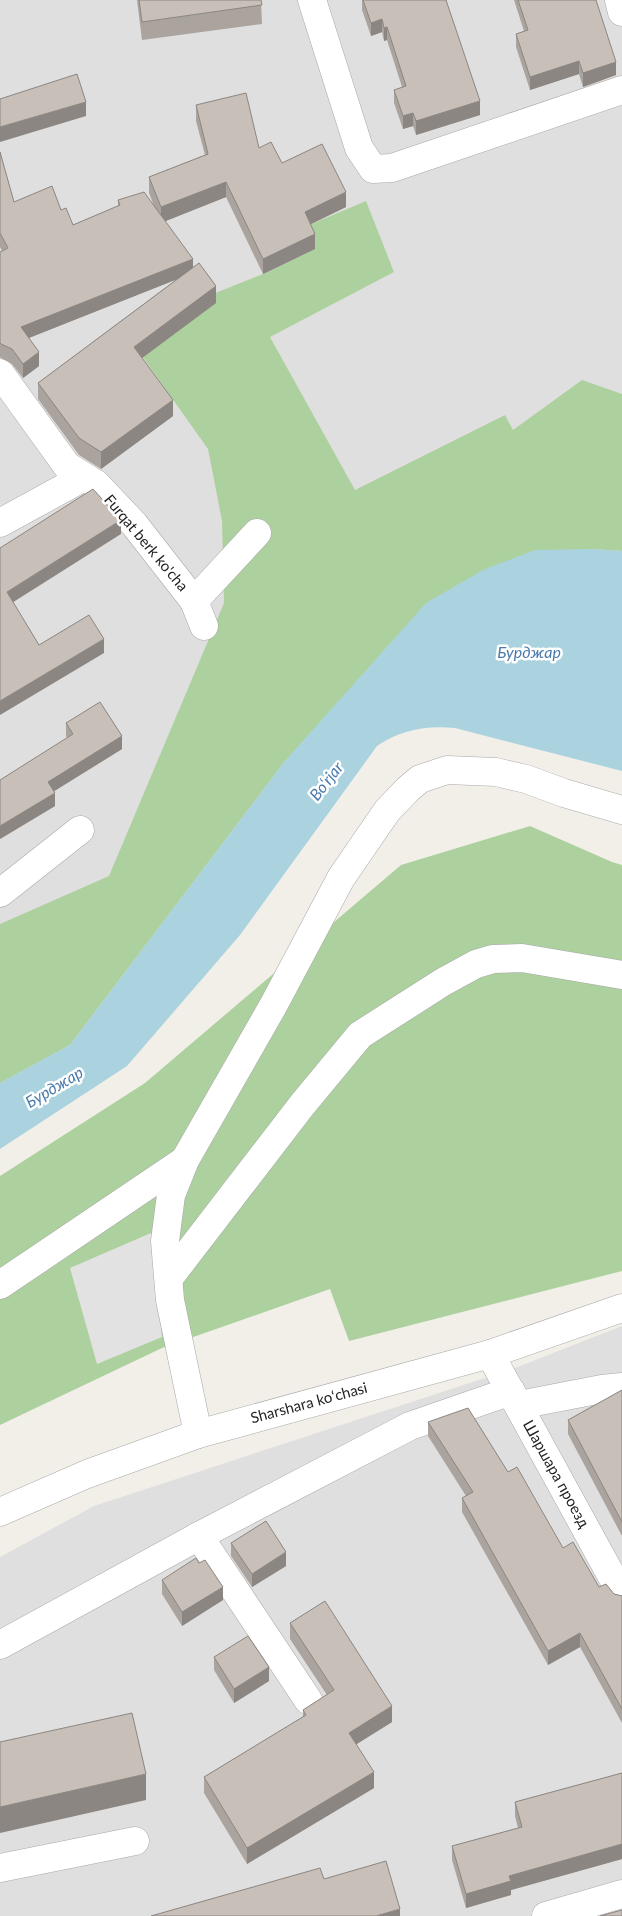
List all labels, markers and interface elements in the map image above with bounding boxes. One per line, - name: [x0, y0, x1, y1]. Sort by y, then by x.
- street label: Furqat berk ko'cha: [101, 490, 192, 594]
- water label: Бурджар: [497, 642, 561, 661]
- water label: Bo‘rjar: [305, 757, 347, 804]
- water label: Бурджар: [22, 1062, 86, 1111]
- street label: Sharshara koʻchasi: [248, 1378, 369, 1426]
- street label: Шаршара проезд: [520, 1416, 594, 1531]

